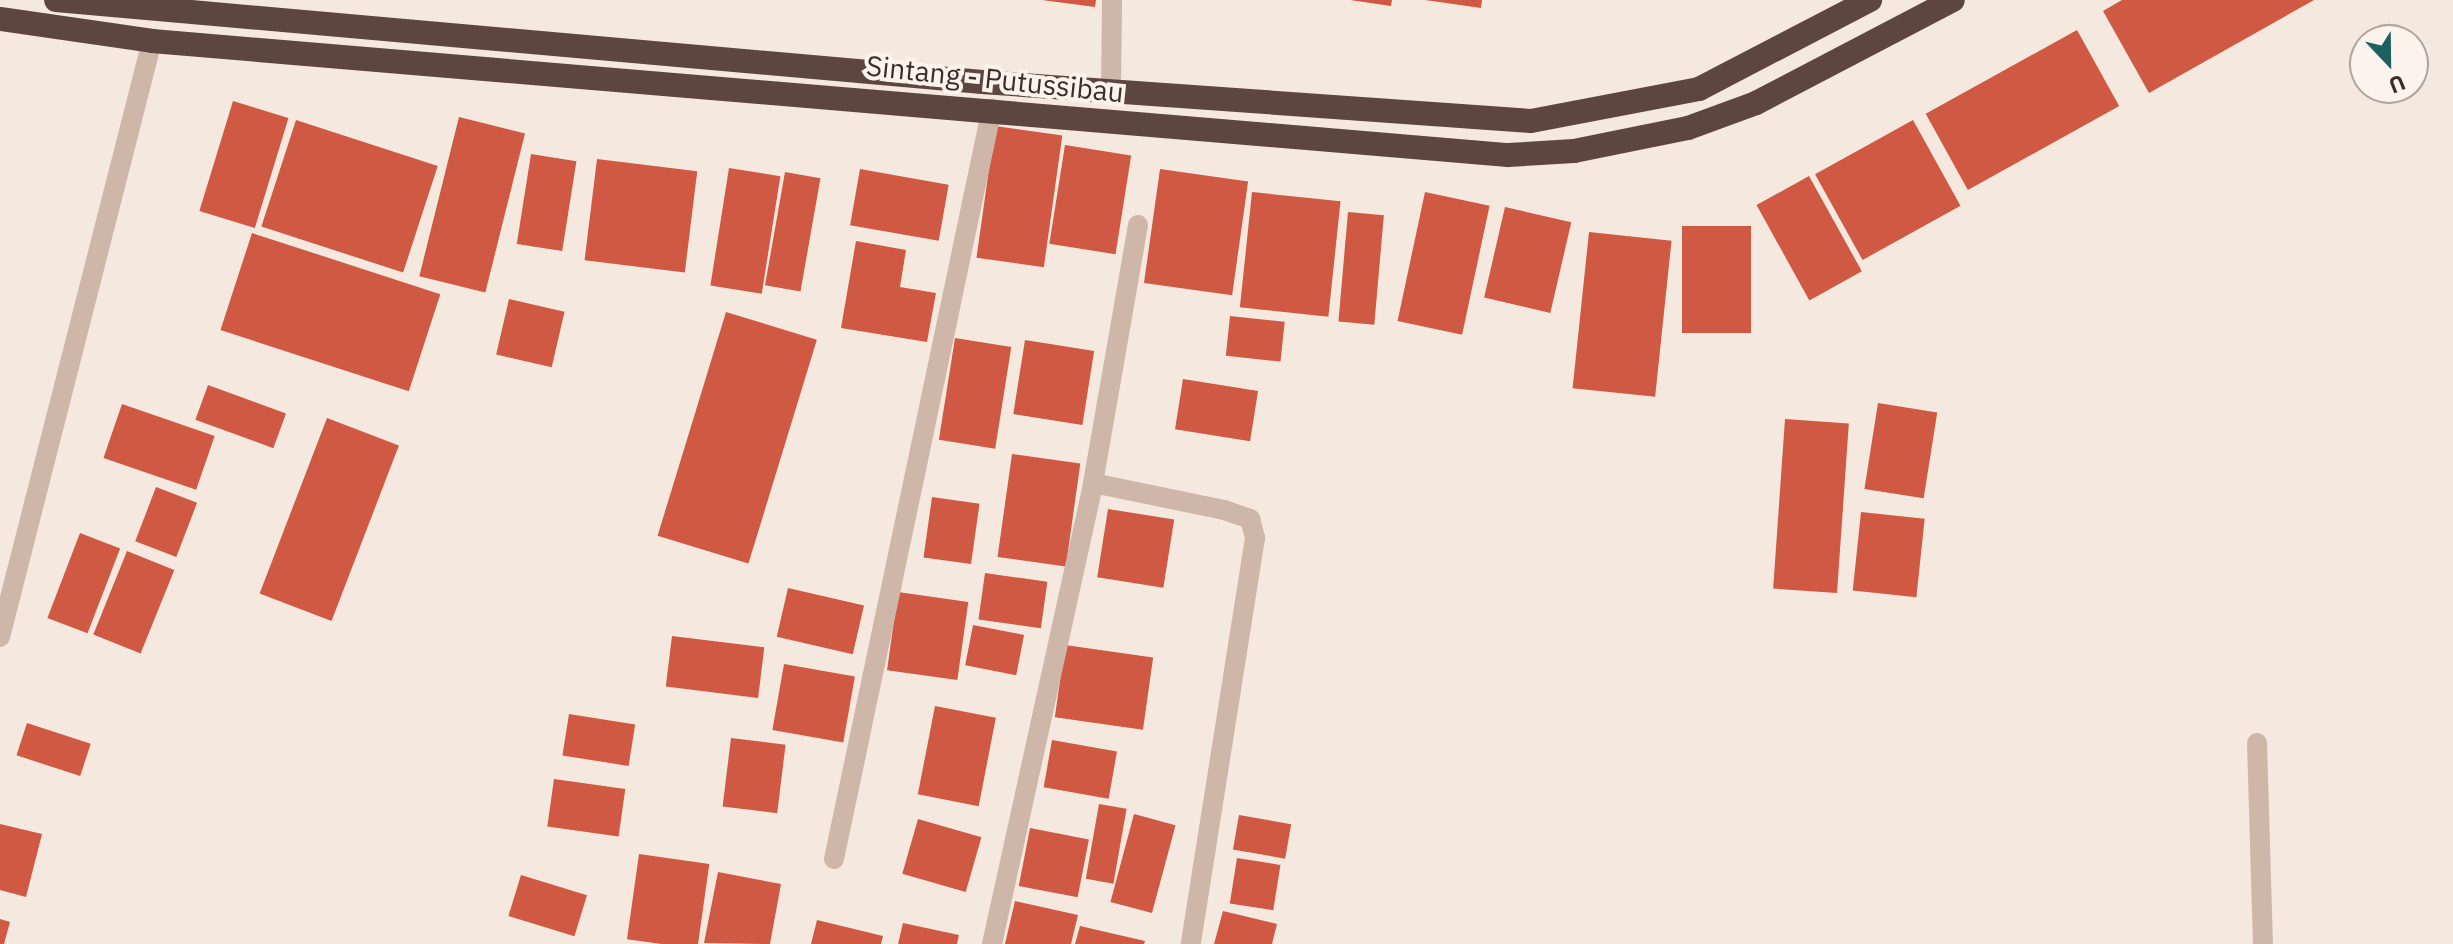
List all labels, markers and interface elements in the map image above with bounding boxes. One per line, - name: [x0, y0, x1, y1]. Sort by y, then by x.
- north arrow: [2349, 24, 2429, 104]
- street label: Sintang - Putussibau: [865, 49, 1125, 109]
- text: U: [2385, 69, 2410, 101]

